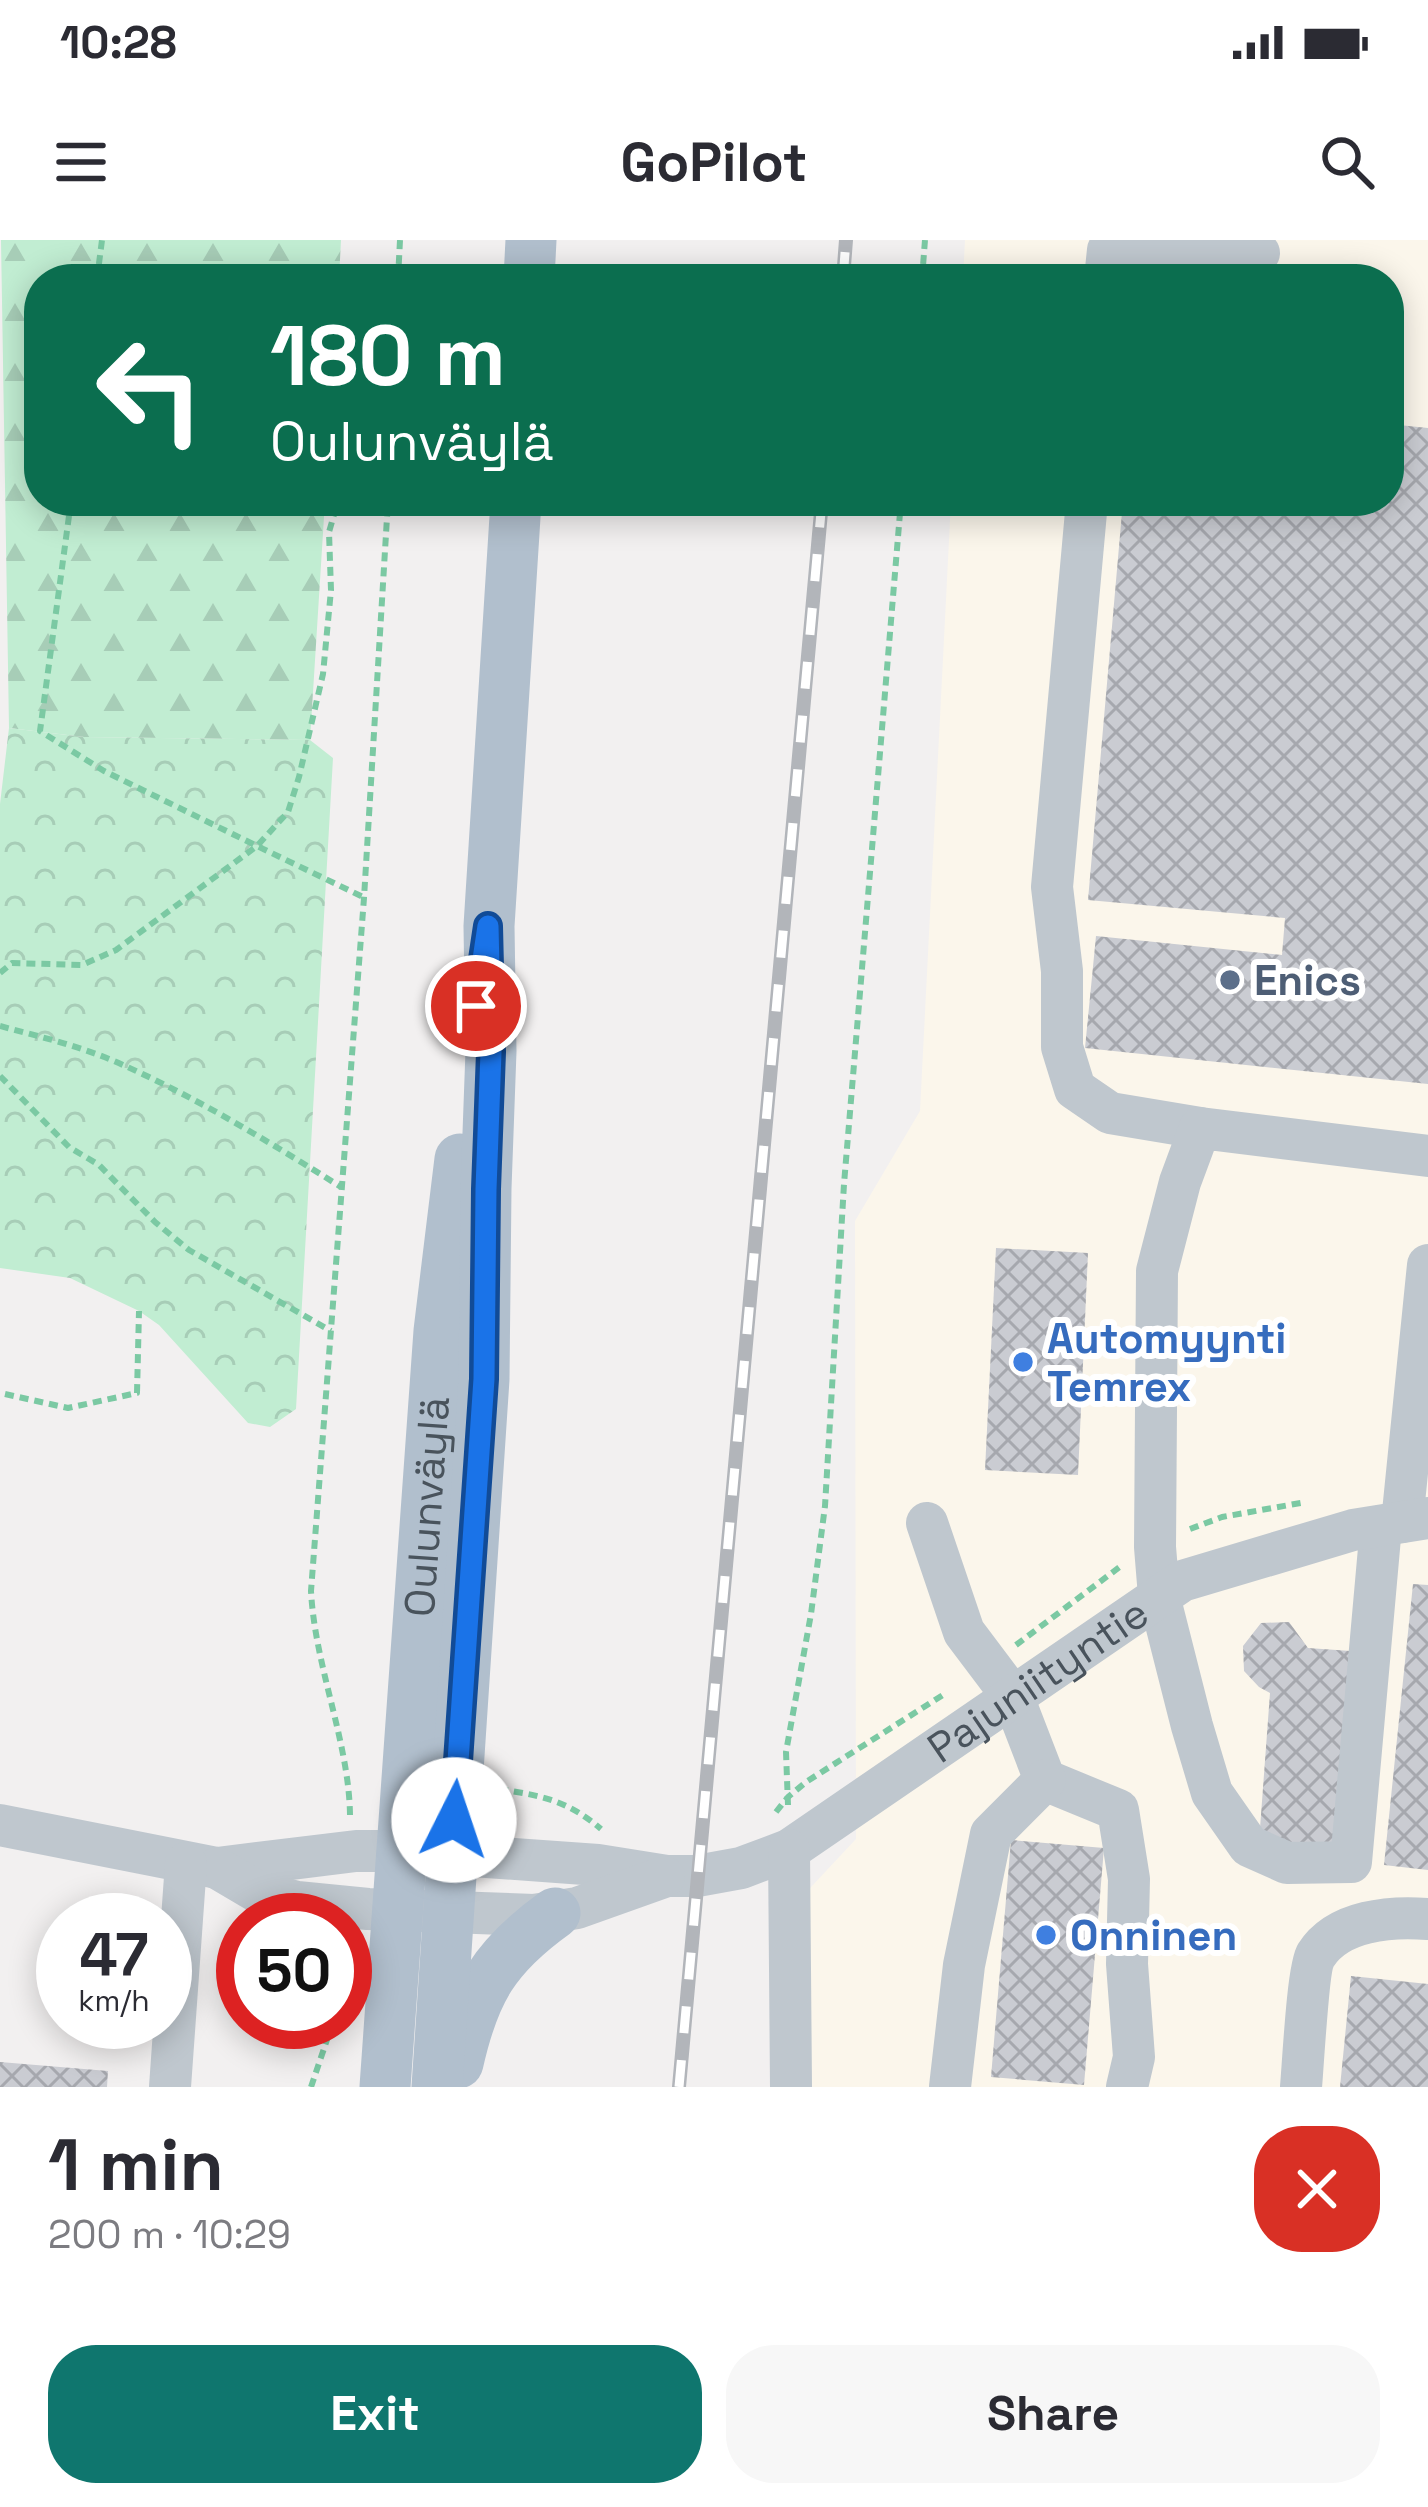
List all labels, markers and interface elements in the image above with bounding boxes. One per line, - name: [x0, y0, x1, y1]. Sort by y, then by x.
- text: 10:28: [60, 14, 177, 71]
- text: GoPilot: [621, 128, 807, 197]
- icon: menu: [48, 129, 114, 195]
- icon: search: [1314, 129, 1380, 195]
- text: 180 m: [270, 302, 506, 410]
- icon: left: [72, 312, 228, 468]
- text: Oulunväylä: [270, 407, 554, 476]
- place label: Enics: [1254, 954, 1361, 1007]
- pin: [425, 955, 527, 1057]
- marker: Enics: [1217, 967, 1243, 993]
- icon: arrive: [443, 973, 509, 1039]
- place label: Automyynti Temrex: [1047, 1312, 1286, 1413]
- marker: Automyynti Temrex: [1010, 1349, 1036, 1375]
- street label: Oulunväylä: [392, 1394, 461, 1618]
- street label: Pajuniityntie: [917, 1586, 1158, 1774]
- position arrow: [391, 1757, 517, 1883]
- speed limit sign: 50: [216, 1893, 372, 2049]
- place label: Onninen: [1070, 1909, 1237, 1962]
- text: 47: [80, 1917, 148, 1994]
- marker: Onninen: [1033, 1922, 1059, 1948]
- text: km/h: [78, 1981, 150, 2020]
- text: 1 min: [48, 2119, 224, 2211]
- button: close: [1254, 2126, 1380, 2252]
- text: 200 m · 10:29: [48, 2210, 291, 2259]
- button: Exit: [48, 2345, 702, 2483]
- button: Share: [726, 2345, 1380, 2483]

